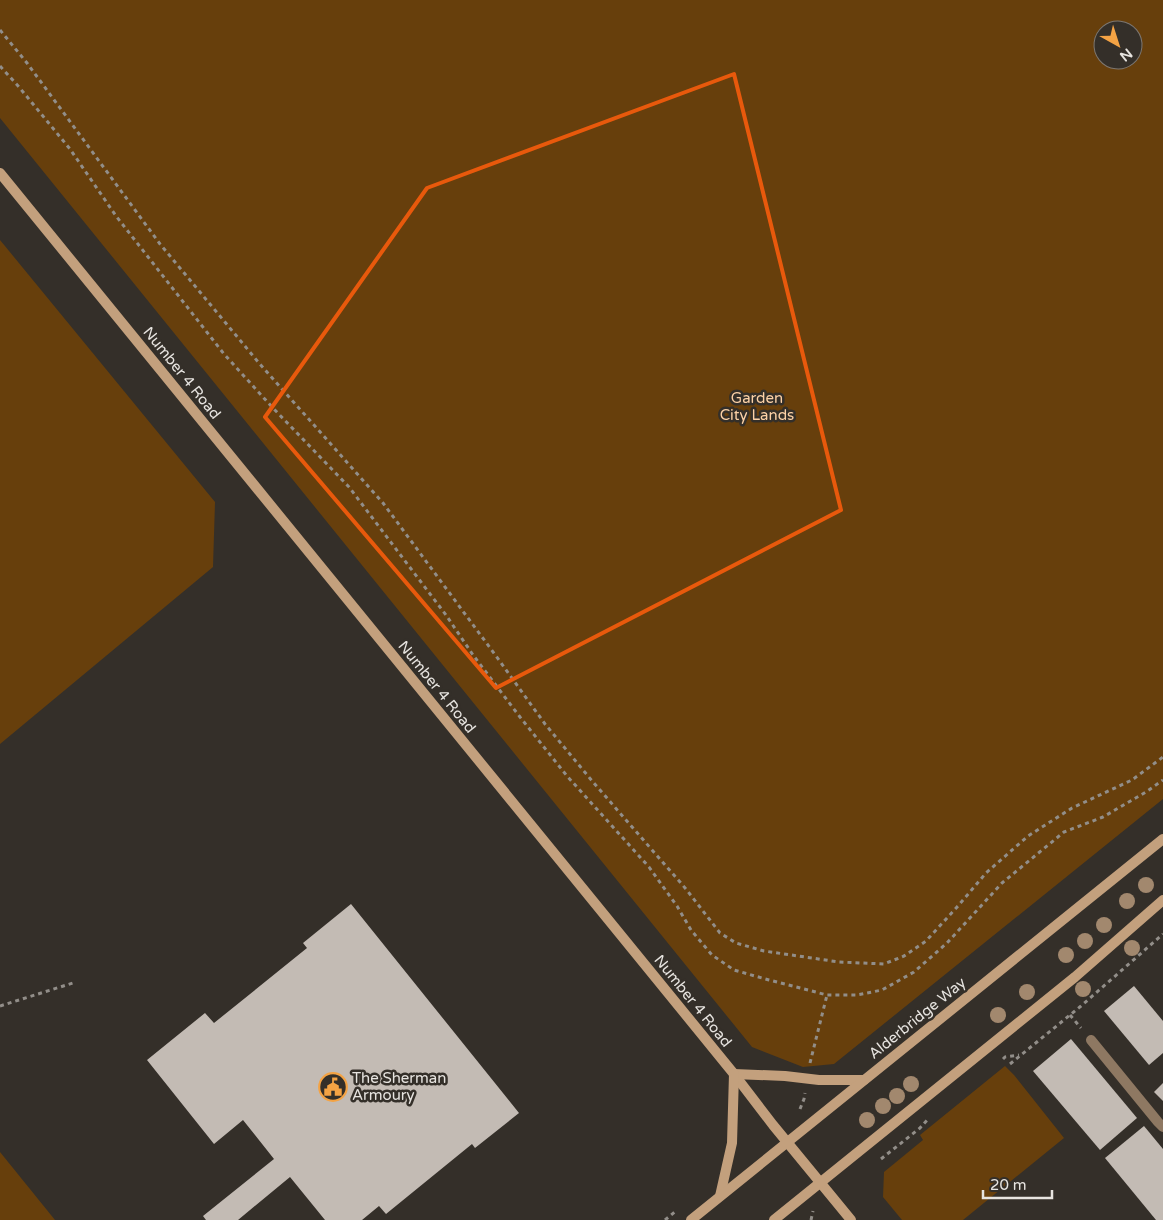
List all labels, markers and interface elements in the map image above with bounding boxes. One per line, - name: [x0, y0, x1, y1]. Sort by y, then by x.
- north arrow: [1093, 20, 1143, 70]
- text: N: [1116, 45, 1136, 65]
- street label: Number 4 Road: [139, 323, 225, 423]
- park label: Garden City Lands: [720, 389, 794, 424]
- street label: Number 4 Road: [394, 637, 480, 737]
- street label: Number 4 Road: [650, 951, 736, 1051]
- street label: Alderbridge Way: [865, 973, 969, 1063]
- place label: The Sherman Armoury: [352, 1069, 446, 1104]
- public building icon: The Sherman Armoury: [318, 1072, 348, 1102]
- scale bar: [983, 1168, 1052, 1200]
- text: 20 m: [990, 1176, 1027, 1194]

